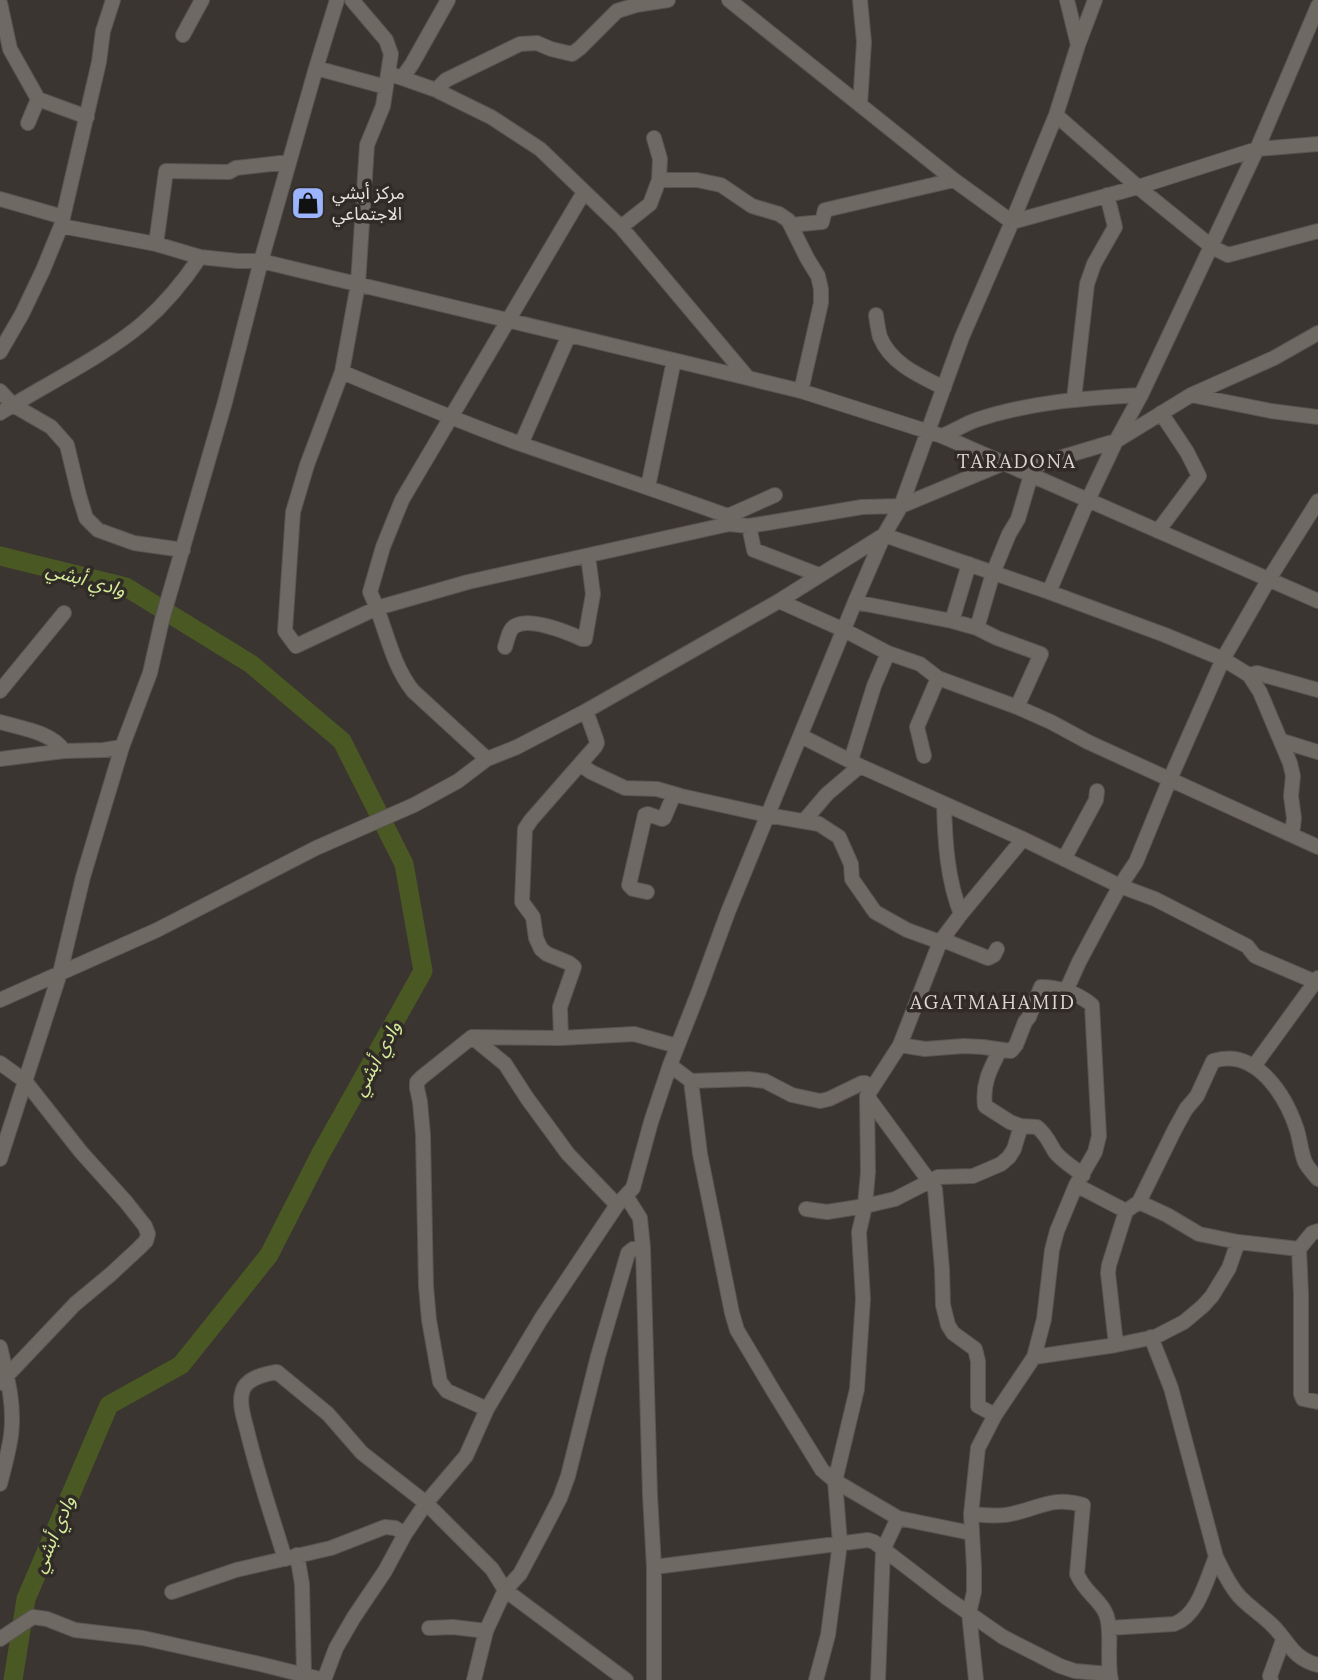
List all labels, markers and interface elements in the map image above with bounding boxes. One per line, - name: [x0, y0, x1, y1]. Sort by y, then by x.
- place label: مركز أبشي الاجتماعي: [332, 181, 405, 227]
- shop icon: مركز أبشي الاجتماعي: [289, 184, 327, 222]
- district label: TARADONA: [957, 449, 1077, 473]
- water label: وادي أبشي: [43, 556, 129, 605]
- district label: AGATMAHAMID: [909, 990, 1076, 1014]
- water label: وادي أبشي: [346, 1016, 409, 1101]
- water label: وادي أبشي: [26, 1491, 83, 1577]

